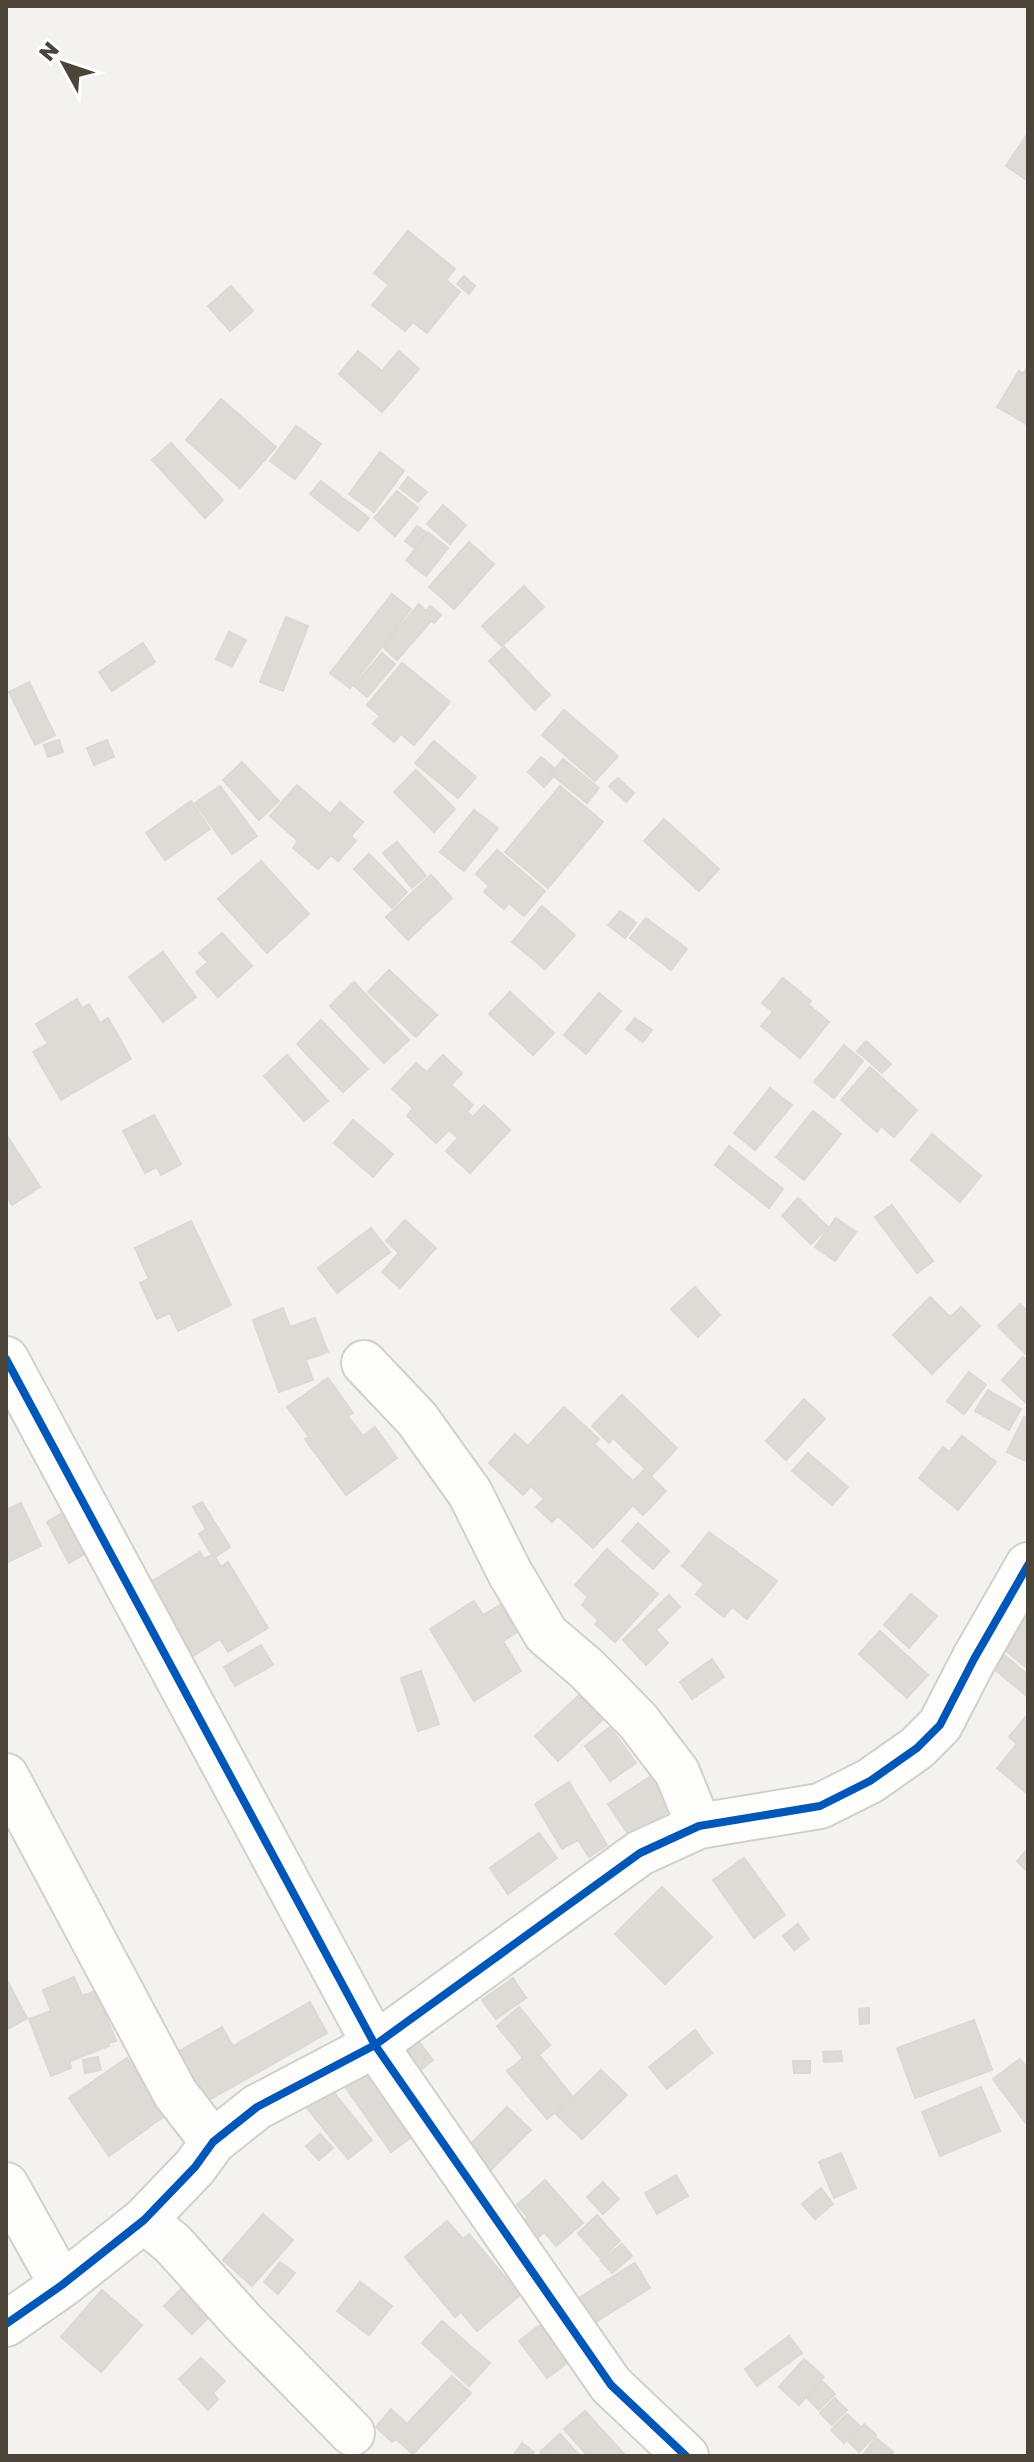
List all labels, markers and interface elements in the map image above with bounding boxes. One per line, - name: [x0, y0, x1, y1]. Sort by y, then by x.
- north arrow: [24, 24, 104, 104]
- text: N: [33, 36, 64, 66]

